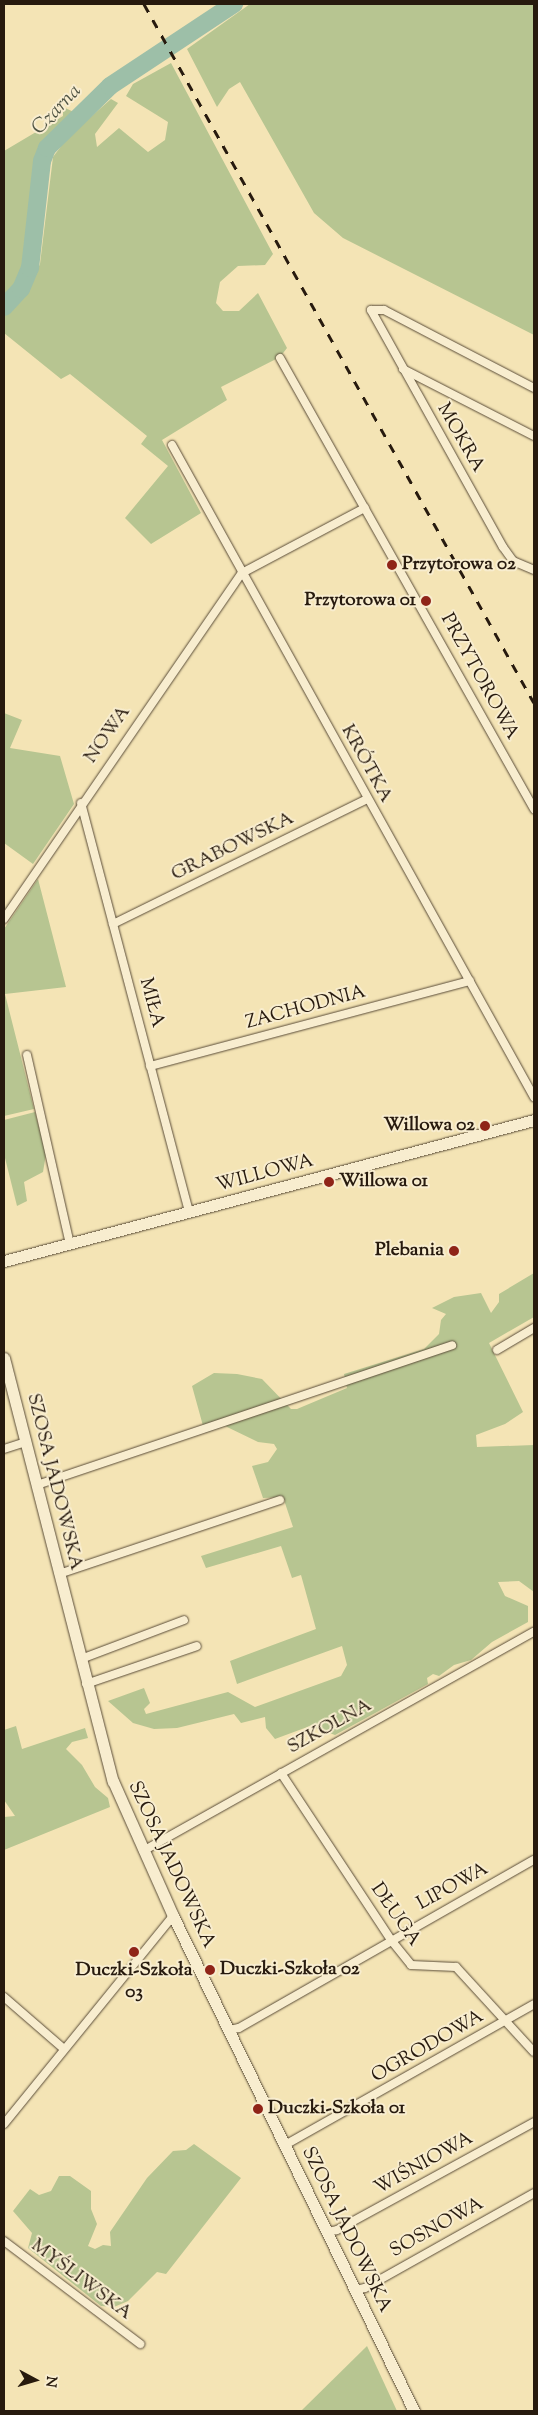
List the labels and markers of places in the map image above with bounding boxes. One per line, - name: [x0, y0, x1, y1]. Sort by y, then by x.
- place label: Przytorowa 02: [402, 554, 516, 576]
- marker: Przytorowa 02: [386, 559, 398, 571]
- place label: Przytorowa 01: [305, 590, 416, 612]
- marker: Przytorowa 01: [420, 595, 432, 607]
- place label: Willowa 02: [384, 1115, 475, 1137]
- marker: Willowa 02: [479, 1120, 491, 1132]
- place label: Willowa 01: [339, 1171, 428, 1193]
- marker: Willowa 01: [323, 1176, 335, 1188]
- place label: Plebania: [375, 1240, 444, 1262]
- marker: Plebania: [448, 1245, 460, 1257]
- marker: Duczki-Szkoła 03: [128, 1946, 140, 1958]
- place label: Duczki-Szkoła 02: [220, 1959, 360, 1981]
- place label: Duczki-Szkoła 03: [76, 1960, 192, 2004]
- marker: Duczki-Szkoła 02: [204, 1964, 216, 1976]
- place label: Duczki-Szkoła 01: [268, 2098, 405, 2120]
- marker: Duczki-Szkoła 01: [252, 2103, 264, 2115]

